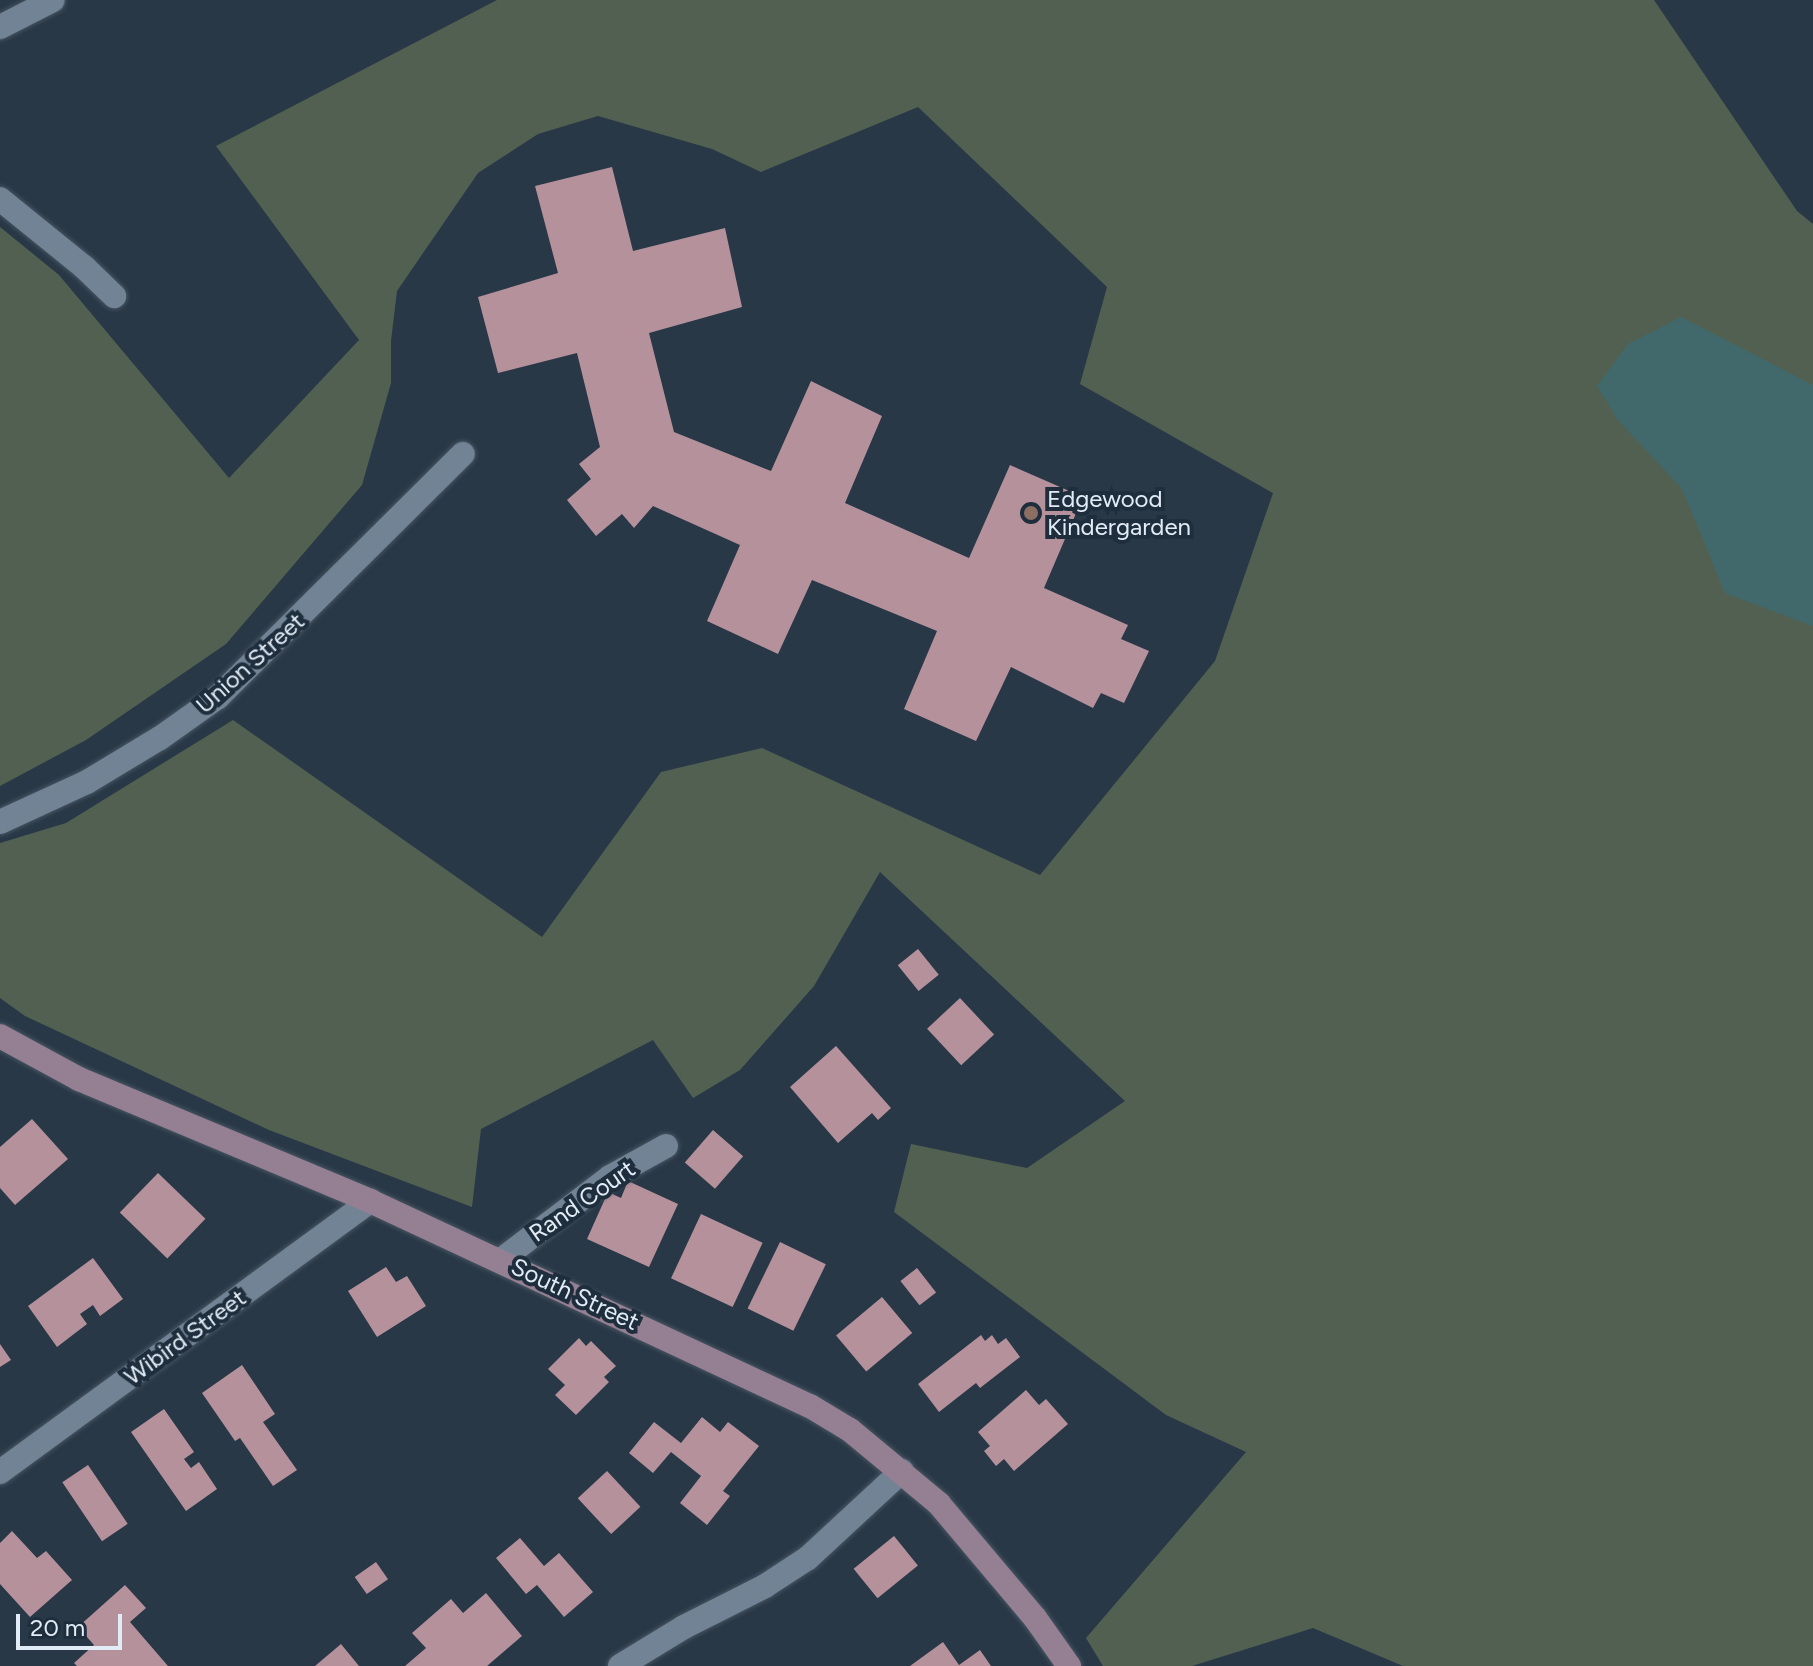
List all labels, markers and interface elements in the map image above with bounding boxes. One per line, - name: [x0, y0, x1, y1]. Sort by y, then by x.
- place label: Edgewood Kindergarden: [1047, 485, 1191, 541]
- marker: Edgewood Kindergarden: [1022, 504, 1040, 522]
- street label: Union Street: [190, 607, 310, 719]
- street label: Rand Court: [524, 1154, 640, 1248]
- street label: South Street: [507, 1252, 643, 1336]
- street label: Wibird Street: [118, 1283, 252, 1391]
- scale bar: [20, 1598, 126, 1648]
- text: 20 m: [30, 1613, 85, 1642]

